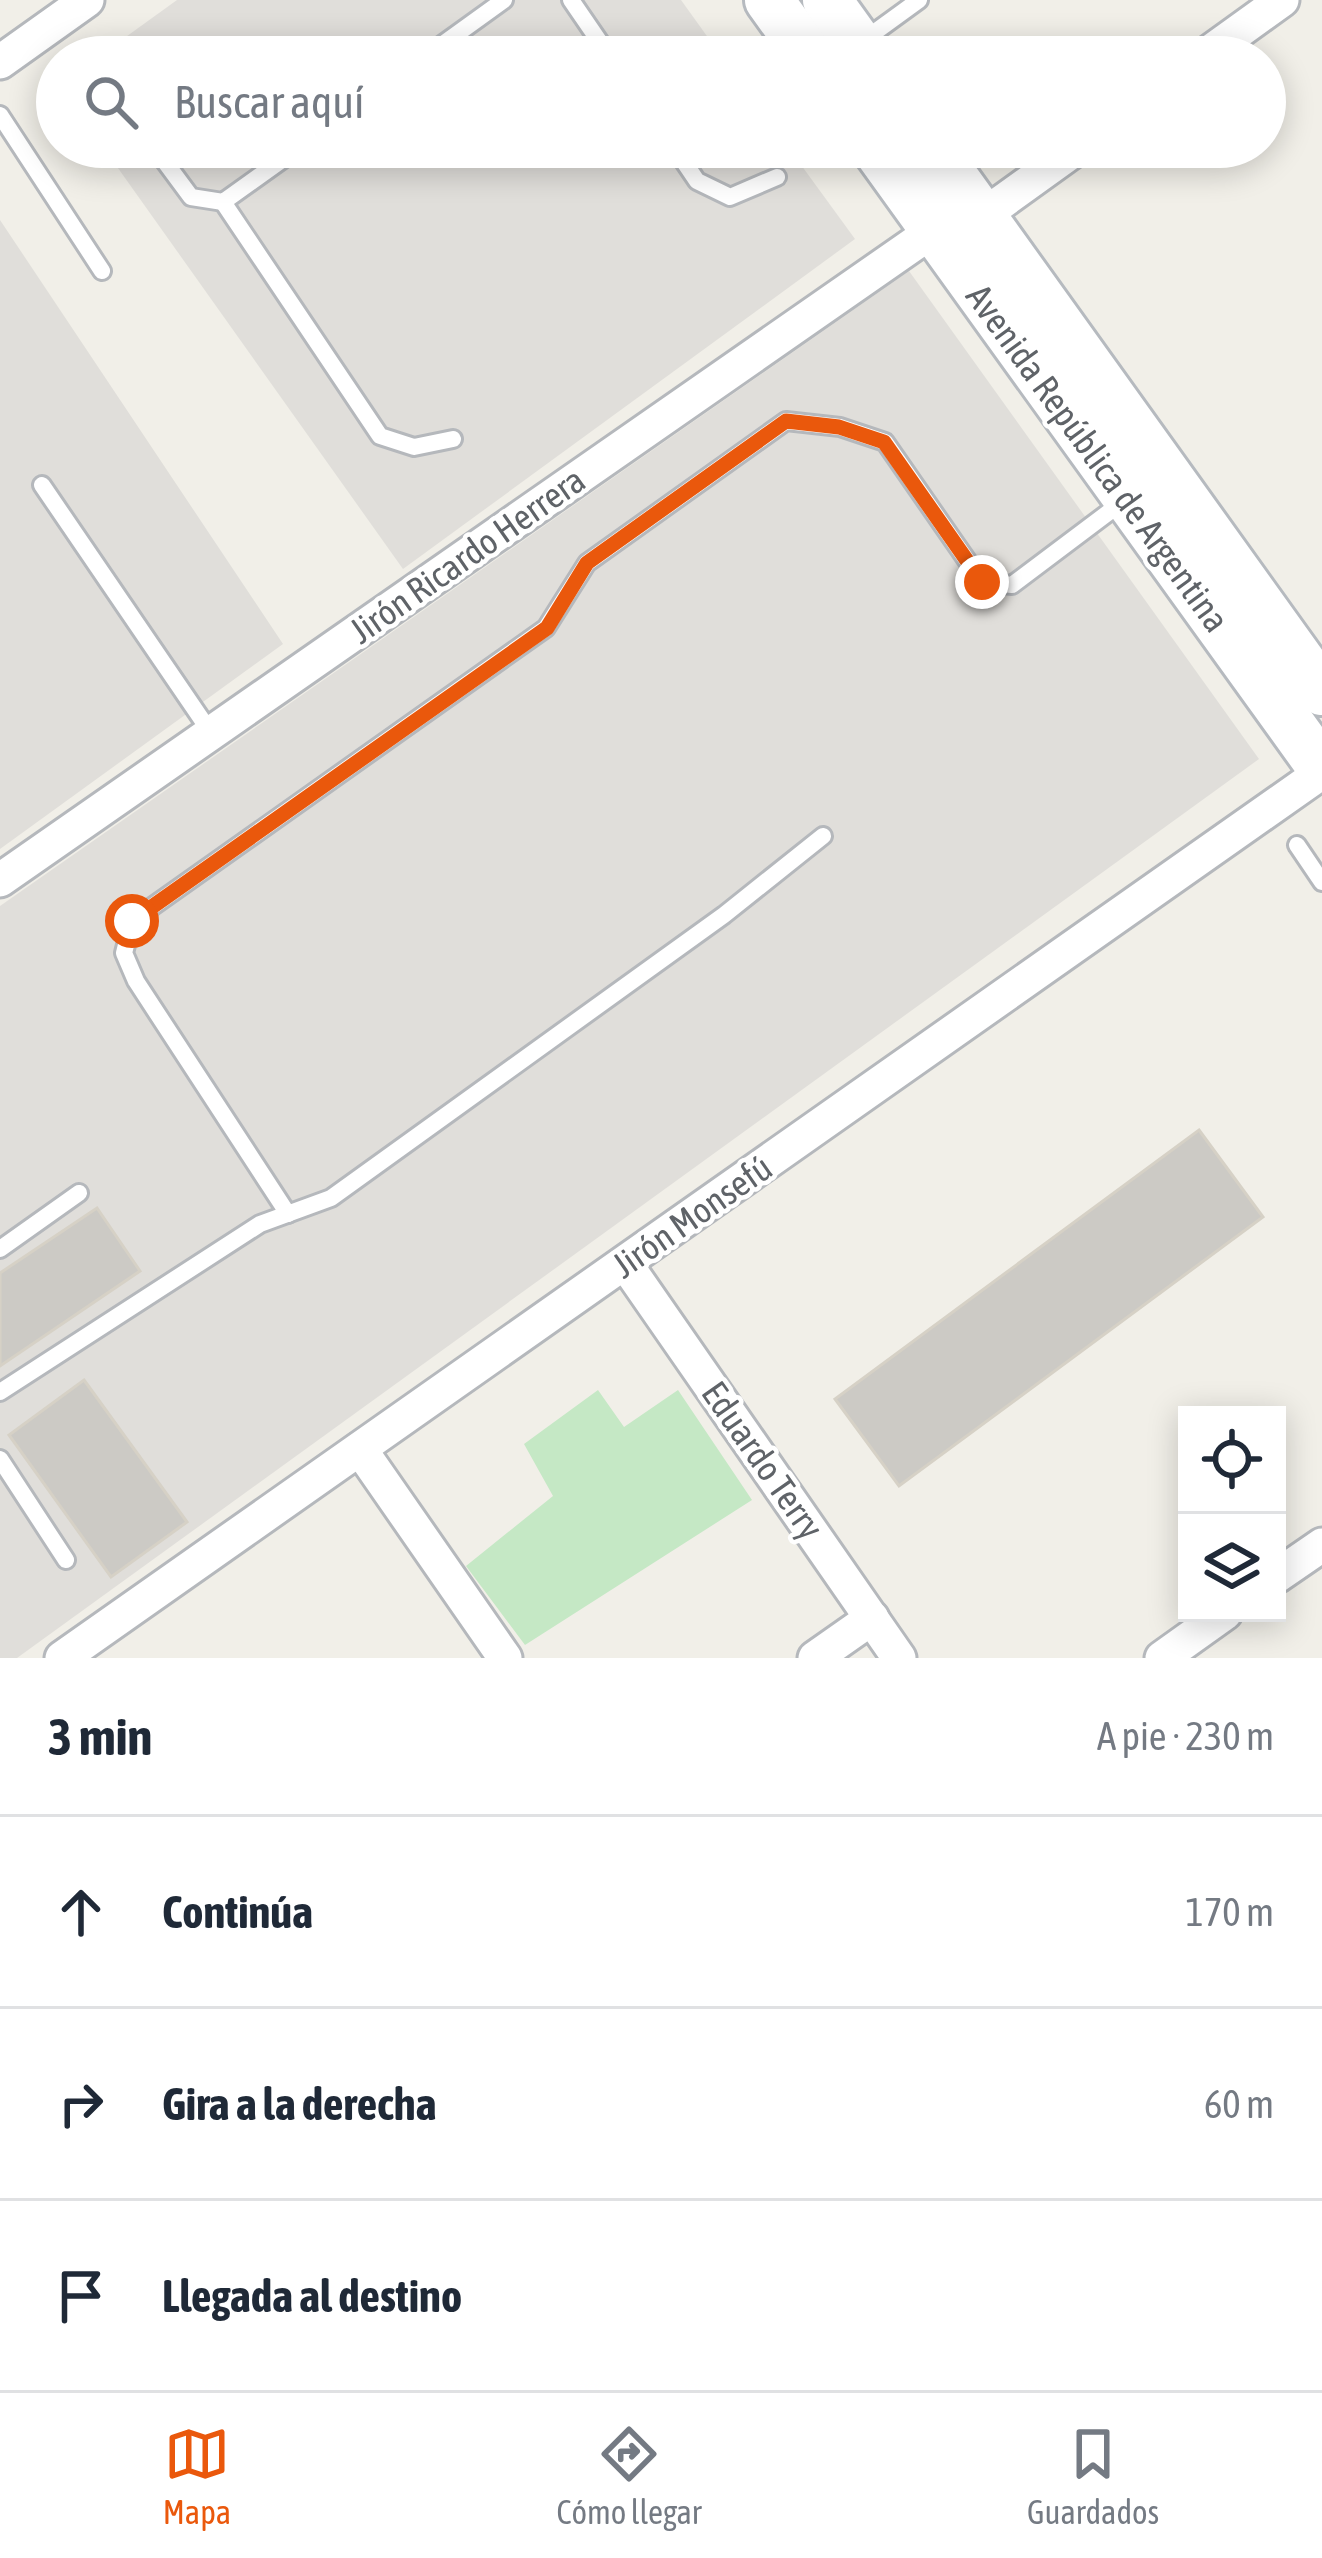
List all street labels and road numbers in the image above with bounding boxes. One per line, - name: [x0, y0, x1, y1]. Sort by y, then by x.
- street label: Avenida República de Argentina: [958, 276, 1238, 640]
- street label: Jirón Ricardo Herrera: [341, 458, 593, 652]
- street label: Jirón Monsefú: [604, 1146, 780, 1286]
- street label: Eduardo Terry: [694, 1373, 832, 1547]

